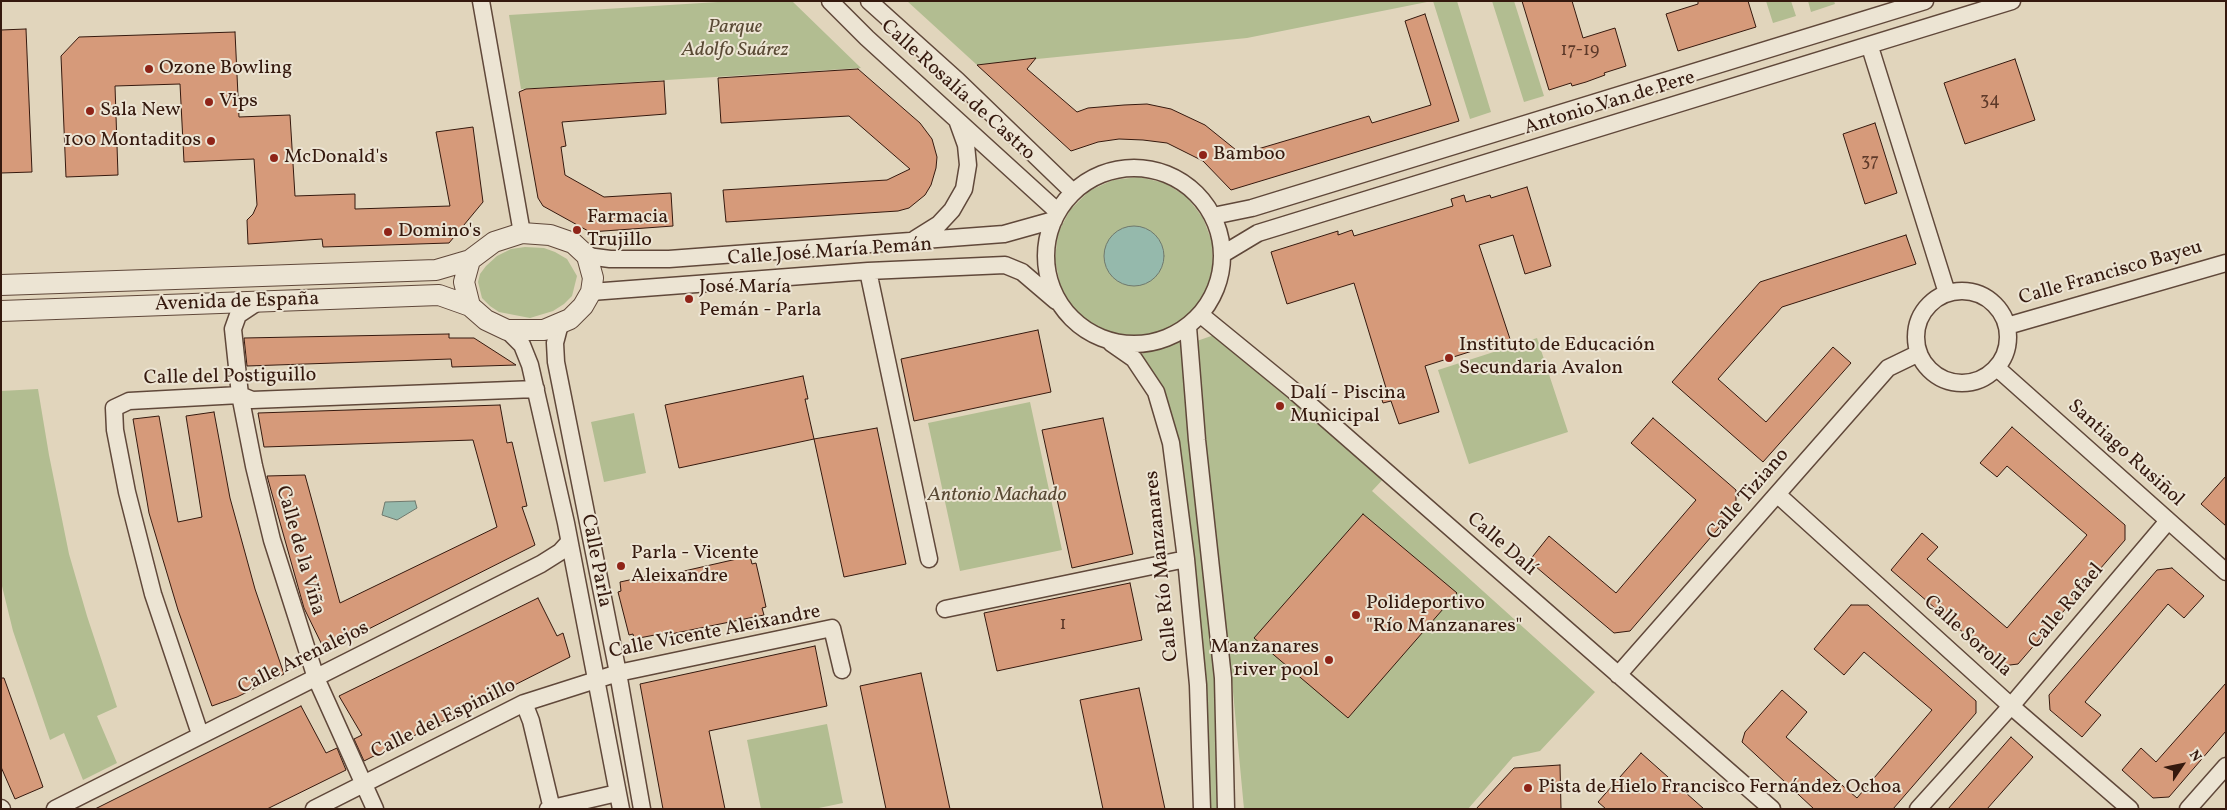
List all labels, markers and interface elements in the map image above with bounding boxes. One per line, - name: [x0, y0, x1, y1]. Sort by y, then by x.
- street label: Calle Rosalía de Castro: [875, 15, 1039, 167]
- park label: Parque Adolfo Suárez: [682, 16, 788, 63]
- house number: 17-19: [1561, 41, 1599, 63]
- place label: Ozone Bowling: [159, 57, 292, 81]
- marker: Ozone Bowling: [143, 63, 155, 75]
- street label: Antonio Van de Pere: [1522, 67, 1698, 141]
- place label: Vips: [219, 90, 258, 114]
- house number: 34: [1980, 91, 2000, 113]
- marker: Vips: [203, 96, 215, 108]
- place label: Sala New: [100, 99, 181, 123]
- marker: Sala New: [84, 105, 96, 117]
- place label: 100 Montaditos: [64, 129, 201, 153]
- marker: 100 Montaditos: [205, 135, 217, 147]
- place label: Bamboo: [1213, 143, 1285, 167]
- place label: McDonald's: [284, 146, 388, 170]
- marker: Bamboo: [1197, 149, 1209, 161]
- marker: McDonald's: [268, 152, 280, 164]
- house number: 37: [1861, 152, 1879, 174]
- place label: Farmacia Trujillo: [587, 206, 668, 253]
- place label: Domino's: [398, 220, 481, 244]
- marker: Farmacia Trujillo: [571, 224, 583, 236]
- marker: Domino's: [382, 226, 394, 238]
- street label: Calle José María Pemán: [727, 234, 933, 272]
- street label: Calle Francisco Bayeu: [2017, 236, 2205, 312]
- place label: José María Pemán - Parla: [699, 276, 822, 323]
- street label: Avenida de España: [154, 288, 320, 318]
- marker: José María Pemán - Parla: [683, 293, 695, 305]
- place label: Instituto de Educación Secundaria Avalon: [1459, 334, 1655, 381]
- marker: Instituto de Educación Secundaria Avalon: [1443, 352, 1455, 364]
- street label: Calle del Postiguillo: [143, 364, 317, 392]
- place label: Dalí - Piscina Municipal: [1290, 382, 1406, 429]
- street label: Santiago Rusiñol: [2062, 395, 2188, 513]
- marker: Dalí - Piscina Municipal: [1274, 400, 1286, 412]
- street label: Calle Tiziano: [1703, 444, 1795, 546]
- street label: Calle Río Manzanares: [1141, 469, 1185, 663]
- street label: Calle de la Viña: [269, 483, 329, 619]
- park label: Antonio Machado: [928, 484, 1066, 508]
- street label: Calle Dalí: [1461, 508, 1541, 582]
- street label: Calle Parla: [574, 512, 616, 610]
- place label: Parla - Vicente Aleixandre: [631, 542, 759, 589]
- street label: Calle Rafael: [2024, 559, 2110, 655]
- marker: Parla - Vicente Aleixandre: [615, 560, 627, 572]
- street label: Calle Sorolla: [1918, 591, 2016, 683]
- place label: Polideportivo "Río Manzanares": [1366, 592, 1522, 639]
- street label: Calle Vicente Aleixandre: [607, 601, 823, 665]
- marker: Polideportivo "Río Manzanares": [1350, 609, 1362, 621]
- house number: 1: [1060, 615, 1066, 637]
- street label: Calle Arenalejos: [235, 617, 373, 701]
- place label: Manzanares river pool: [1210, 636, 1319, 683]
- marker: Manzanares river pool: [1323, 654, 1335, 666]
- street label: Calle del Espinillo: [368, 675, 520, 765]
- north arrow: [2157, 740, 2207, 790]
- text: N: [2184, 747, 2206, 766]
- place label: Pista de Hielo Francisco Fernández Ochoa: [1538, 776, 1901, 800]
- marker: Pista de Hielo Francisco Fernández Ochoa: [1522, 782, 1534, 794]

